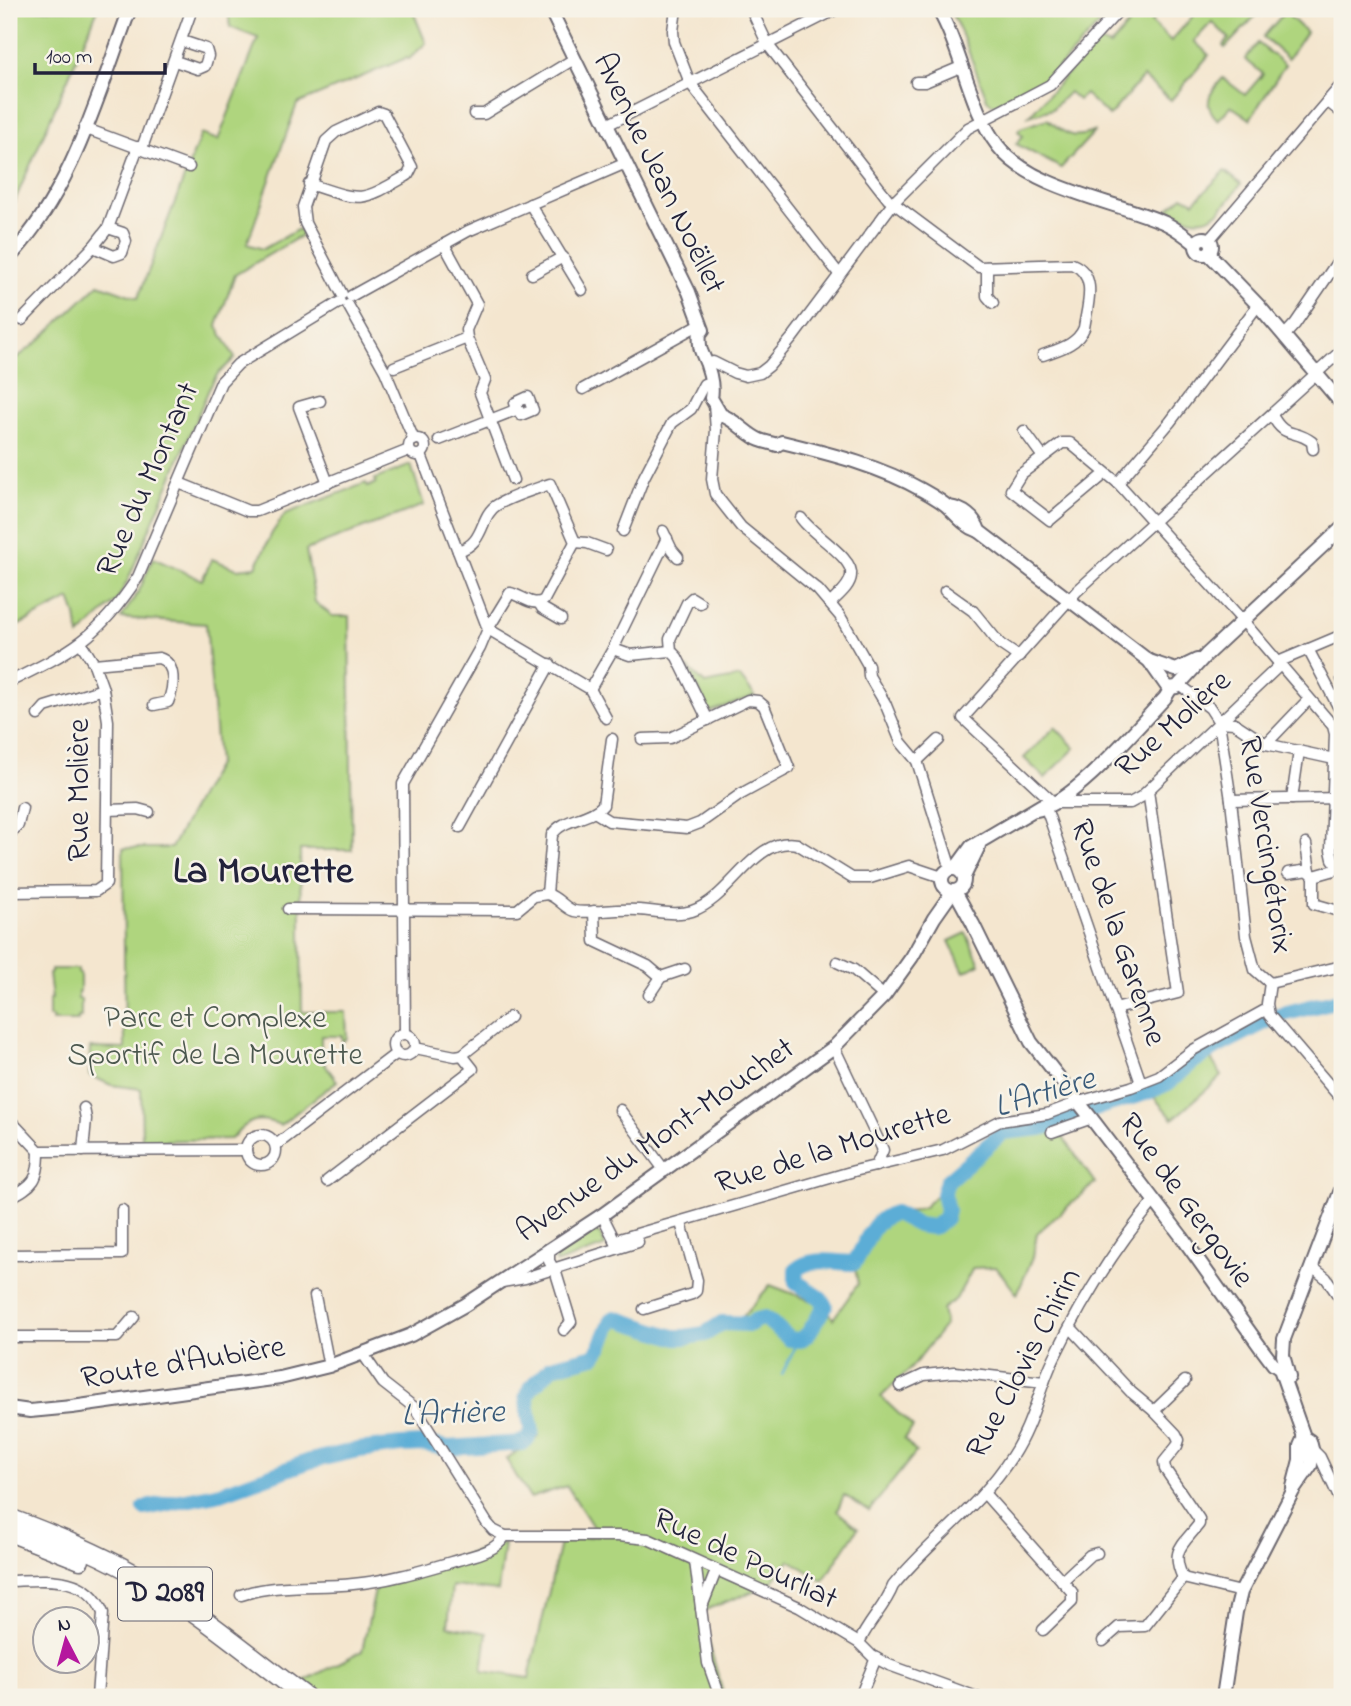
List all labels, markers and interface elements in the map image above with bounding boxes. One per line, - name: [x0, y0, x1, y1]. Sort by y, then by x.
- scale bar: [35, 32, 164, 76]
- text: 100 m: [46, 43, 92, 73]
- street label: Avenue Jean Noëllet: [579, 45, 737, 303]
- street label: Rue du Montant: [85, 375, 213, 585]
- street label: Rue Molière: [1105, 659, 1243, 790]
- street label: Rue Molière: [57, 718, 104, 862]
- street label: Rue Vercingétorix: [1225, 733, 1305, 957]
- street label: Rue de la Garenne: [1056, 813, 1178, 1053]
- district label: La Mourette: [173, 845, 354, 901]
- park label: Parc et Complexe Sportif de La Mourette: [67, 996, 364, 1080]
- street label: Avenue du Mont-Mouchet: [507, 1027, 805, 1255]
- water label: L'Artière: [989, 1056, 1102, 1132]
- street label: Rue de la Mourette: [710, 1092, 957, 1208]
- street label: Rue de Gergovie: [1105, 1104, 1265, 1299]
- street label: Rue Clovis Chirin: [955, 1260, 1095, 1468]
- street label: Route d'Aubière: [78, 1325, 289, 1403]
- water label: L'Artière: [401, 1389, 507, 1441]
- street label: Rue de Pourliat: [645, 1497, 845, 1623]
- road number: D 2089: [118, 1568, 212, 1620]
- north arrow: [32, 1604, 102, 1674]
- text: N: [57, 1611, 72, 1640]

